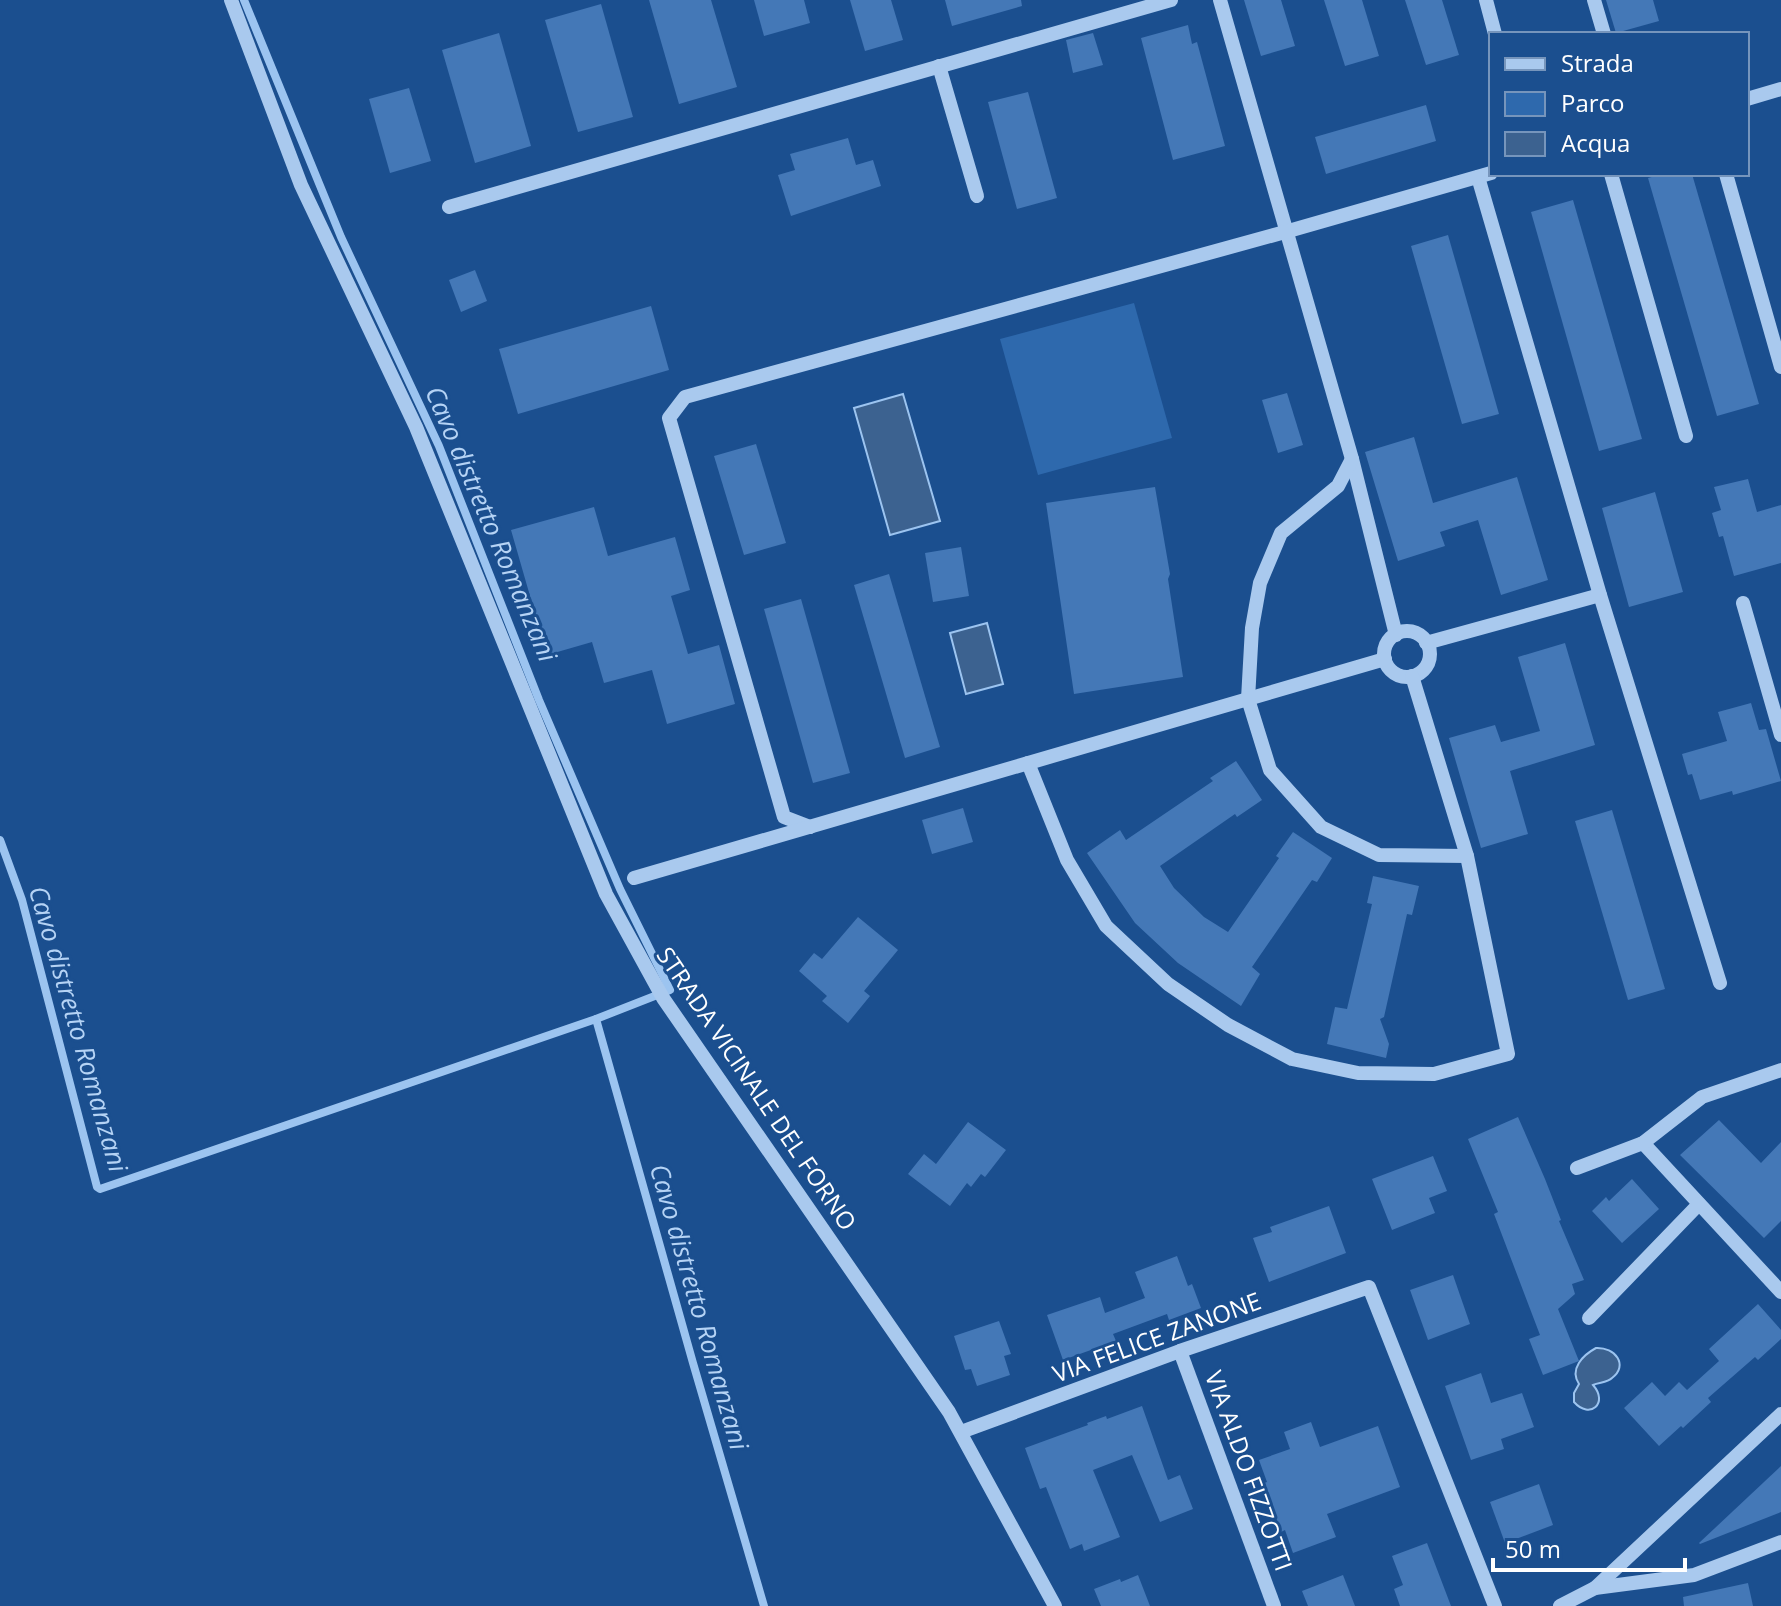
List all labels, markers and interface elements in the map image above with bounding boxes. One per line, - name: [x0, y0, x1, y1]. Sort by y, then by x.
- legend: [1489, 32, 1749, 176]
- text: Strada: [1561, 46, 1634, 79]
- text: Parco: [1561, 86, 1625, 119]
- text: Acqua: [1561, 126, 1630, 159]
- water label: Cavo distretto Romanzani: [418, 380, 567, 667]
- water label: Cavo distretto Romanzani: [21, 881, 137, 1176]
- street label: STRADA VICINALE DEL FORNO: [650, 940, 865, 1236]
- water label: Cavo distretto Romanzani: [642, 1159, 758, 1454]
- street label: VIA FELICE ZANONE: [1048, 1284, 1265, 1390]
- street label: VIA ALDO FIZZOTTI: [1198, 1366, 1301, 1575]
- scale bar: [1493, 1522, 1685, 1572]
- text: 50 m: [1505, 1532, 1561, 1565]

